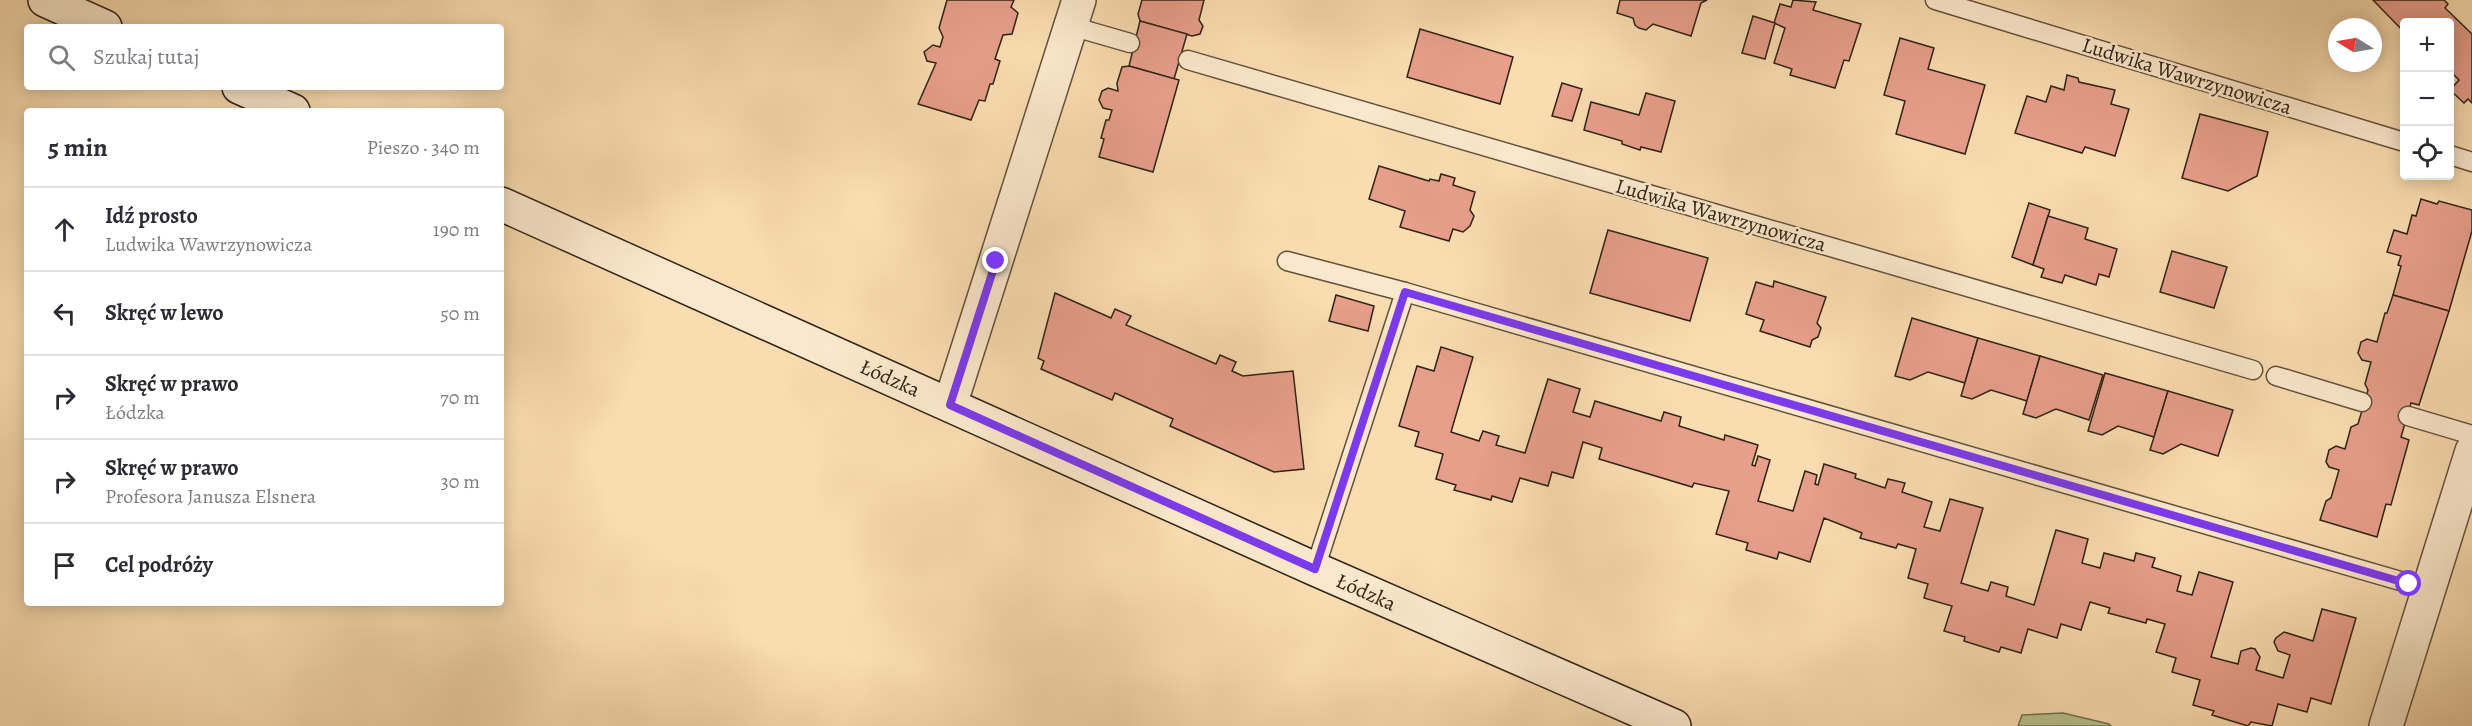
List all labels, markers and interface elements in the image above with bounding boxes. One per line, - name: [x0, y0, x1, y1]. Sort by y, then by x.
- north arrow: [2328, 18, 2382, 72]
- map controls: [2400, 18, 2454, 180]
- button: +: [2400, 18, 2454, 72]
- search box: [24, 24, 504, 90]
- street label: Ludwika Wawrzynowicza: [2079, 31, 2295, 121]
- icon: search: [45, 41, 78, 74]
- text: Szukaj tutaj: [93, 42, 199, 72]
- button: −: [2400, 72, 2454, 126]
- button: locate: [2400, 126, 2454, 180]
- text: 5 min: [48, 130, 108, 165]
- text: Pieszo · 340 m: [367, 134, 480, 161]
- street label: Ludwika Wawrzynowicza: [1612, 172, 1830, 259]
- text: Idź prosto: [105, 201, 198, 231]
- icon: ahead: [48, 213, 81, 246]
- text: 190 m: [433, 216, 480, 243]
- text: Ludwika Wawrzynowicza: [105, 231, 312, 258]
- route end: [982, 247, 1008, 273]
- icon: left: [48, 297, 81, 330]
- text: Skręć w lewo: [105, 298, 224, 328]
- text: 50 m: [440, 300, 480, 327]
- street label: Łódzka: [856, 352, 925, 404]
- text: Skręć w prawo: [105, 369, 239, 399]
- icon: right: [48, 381, 81, 414]
- text: 70 m: [440, 384, 480, 411]
- text: Łódzka: [105, 399, 165, 426]
- text: Skręć w prawo: [105, 453, 239, 483]
- icon: right: [48, 465, 81, 498]
- text: 30 m: [440, 468, 480, 495]
- text: Profesora Janusza Elsnera: [105, 483, 316, 510]
- icon: arrive: [48, 549, 81, 582]
- text: Cel podróży: [105, 550, 213, 580]
- street label: Łódzka: [1332, 566, 1401, 618]
- route start: [2395, 570, 2421, 596]

